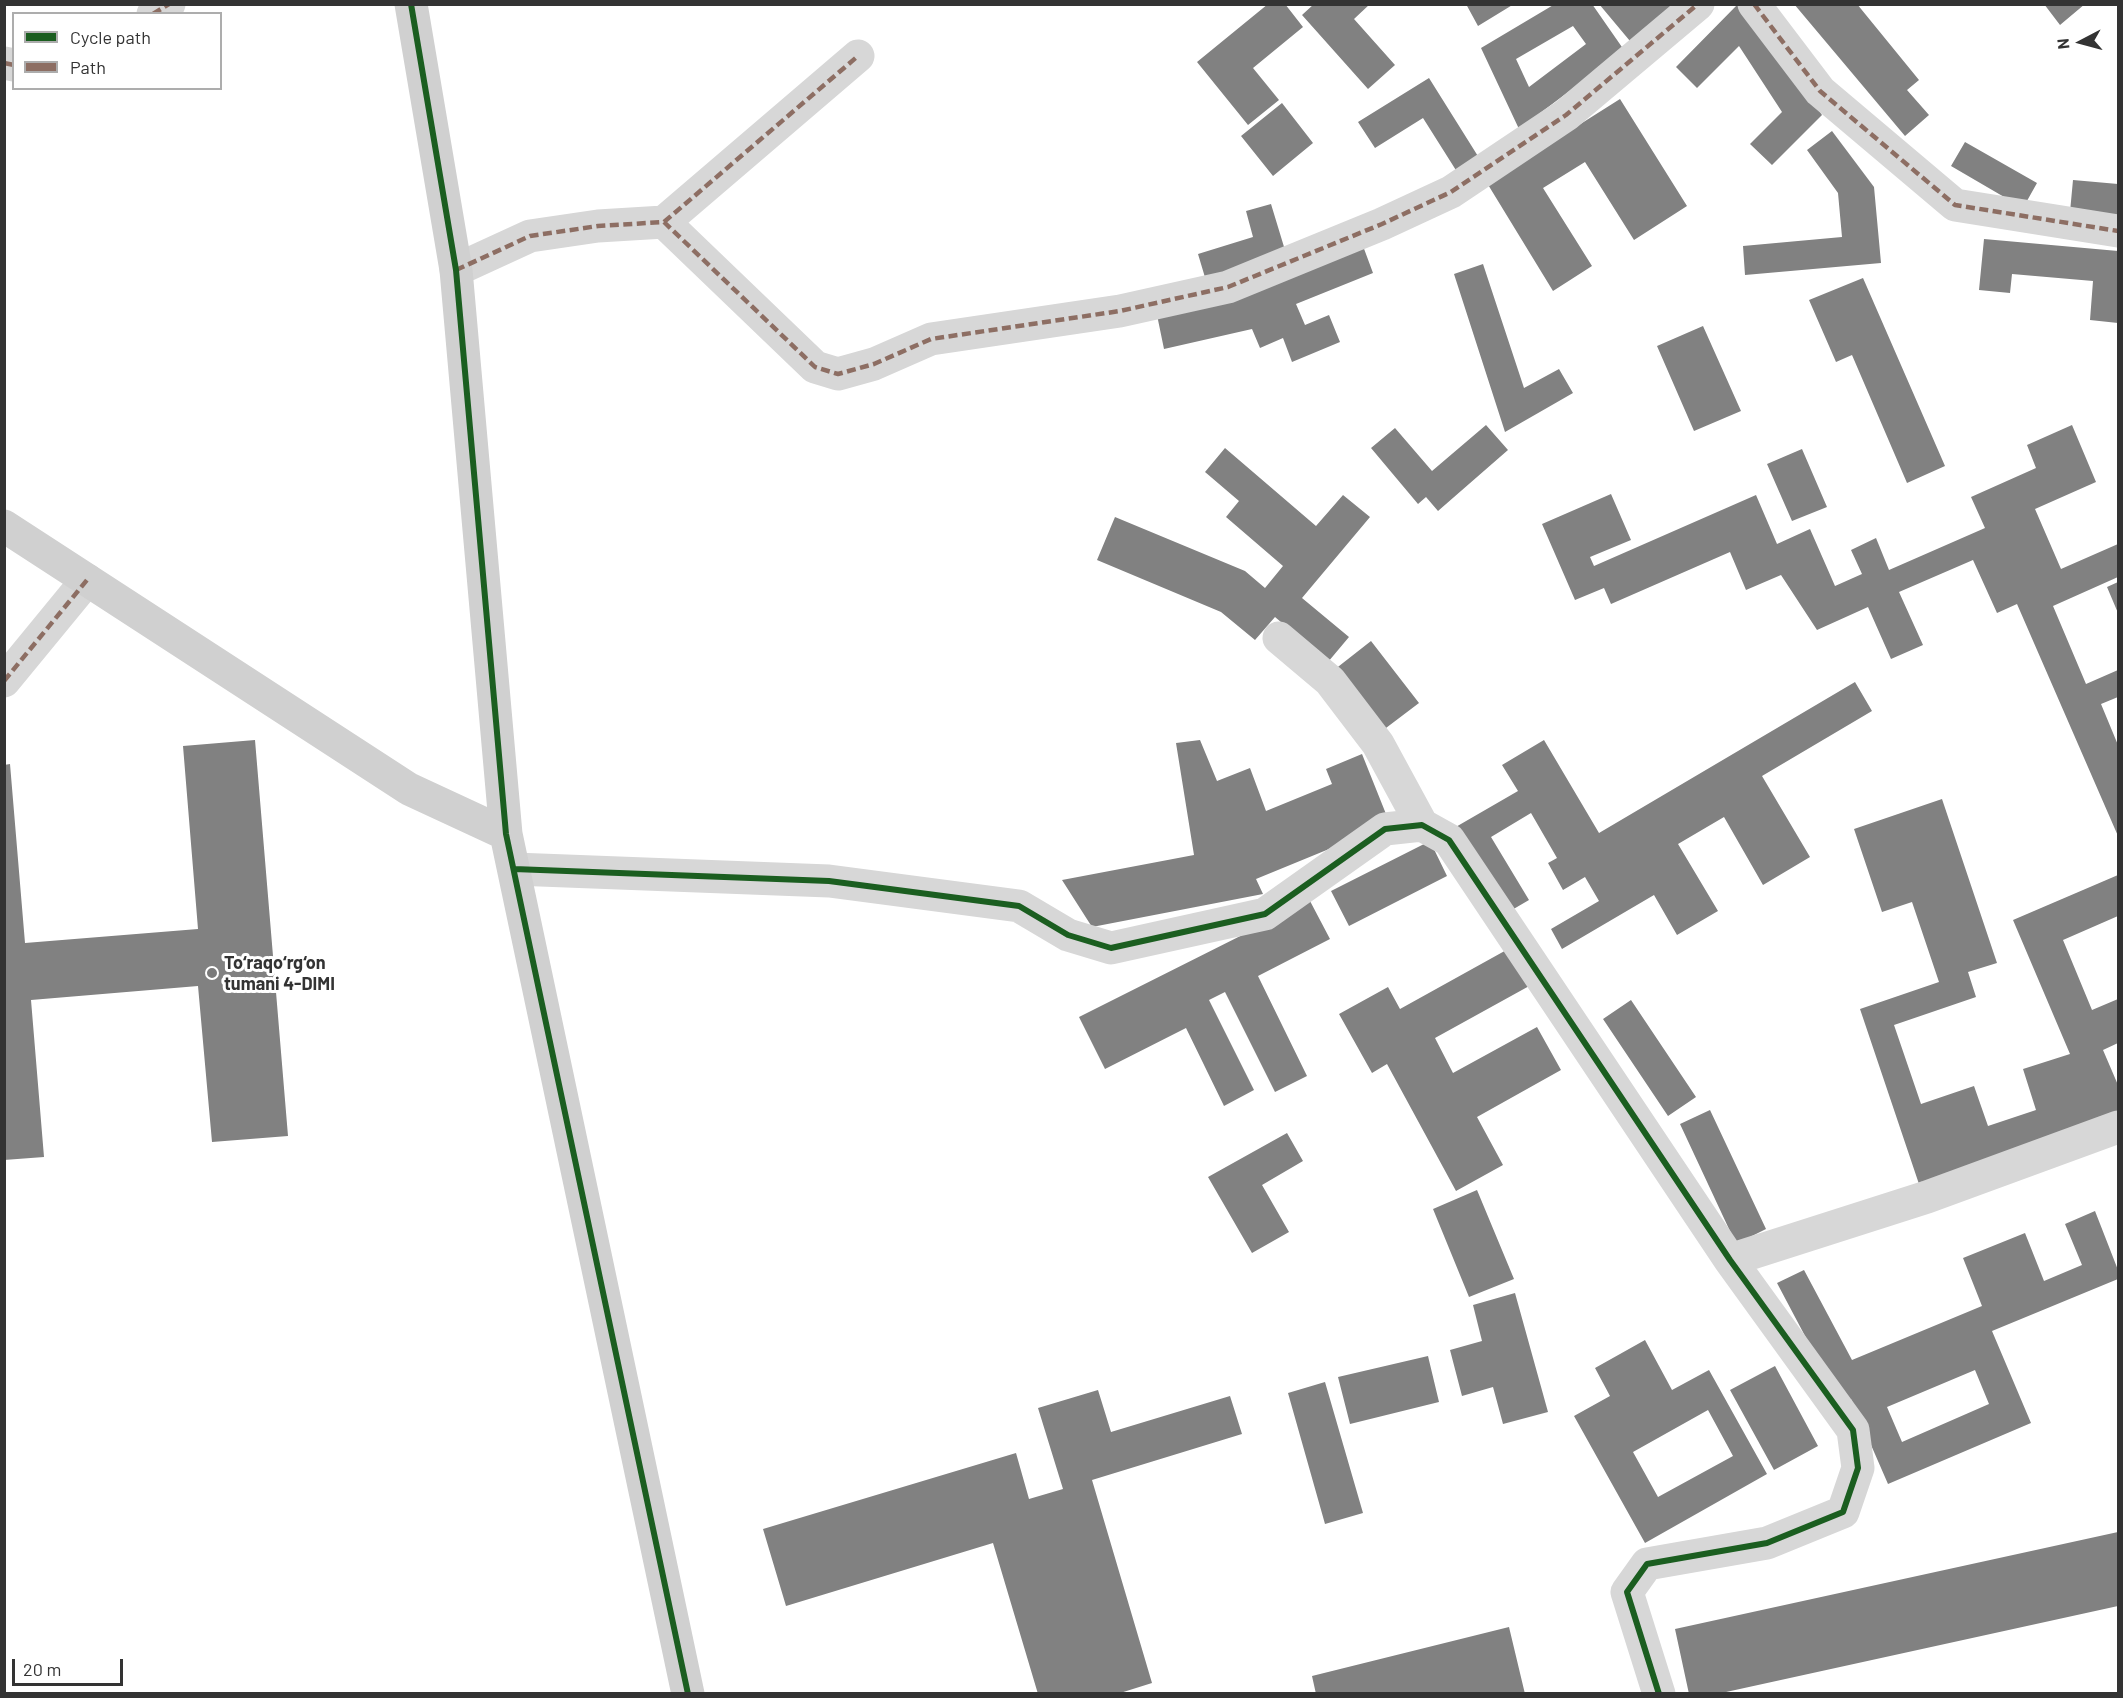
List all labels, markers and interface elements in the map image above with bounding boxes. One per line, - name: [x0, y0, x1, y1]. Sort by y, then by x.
- legend: [12, 12, 222, 90]
- north arrow: [2051, 12, 2111, 72]
- text: Cycle path: [70, 26, 151, 48]
- text: N: [2053, 38, 2073, 50]
- text: Path: [70, 56, 106, 78]
- place label: To‘raqo‘rg‘on tumani 4-DIMI: [224, 952, 335, 994]
- marker: To‘raqo‘rg‘on tumani 4-DIMI: [205, 966, 219, 980]
- scale bar: [15, 1647, 126, 1685]
- text: 20 m: [23, 1658, 61, 1680]

